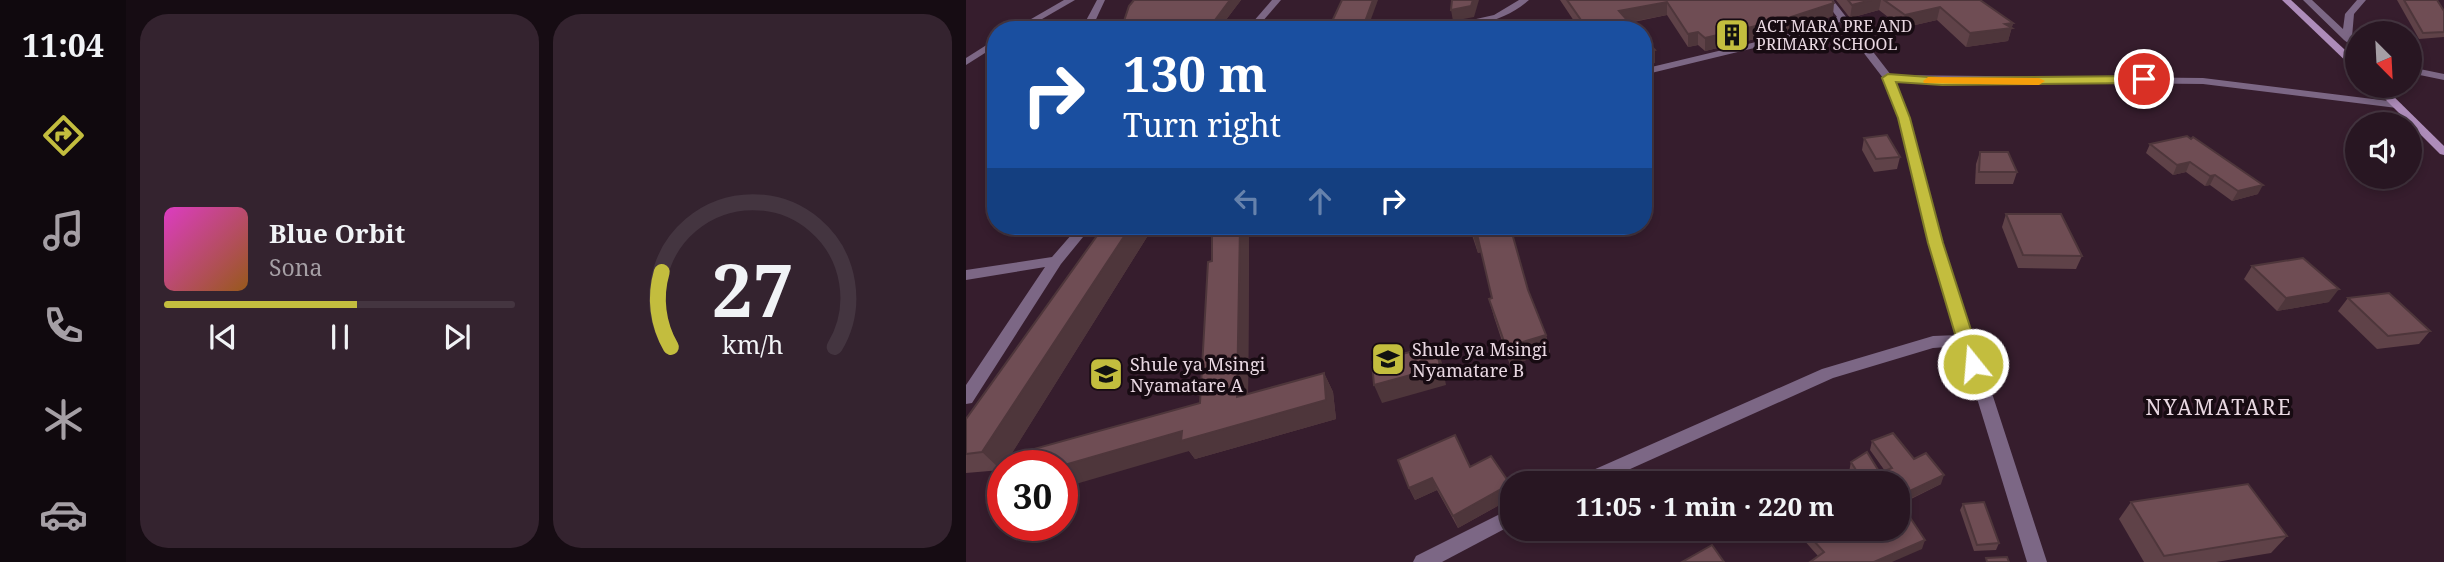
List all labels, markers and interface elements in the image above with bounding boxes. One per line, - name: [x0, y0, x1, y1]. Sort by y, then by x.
- place label: ACT MARA PRE AND PRIMARY SCHOOL: [1756, 15, 1912, 55]
- building icon: ACT MARA PRE AND PRIMARY SCHOOL: [1713, 16, 1751, 54]
- north arrow: [2345, 21, 2422, 98]
- map controls: [2345, 21, 2422, 189]
- text: 11:04: [22, 23, 104, 66]
- text: 130 m: [1123, 40, 1267, 106]
- icon: right: [1008, 49, 1099, 140]
- pin: [2114, 49, 2174, 109]
- icon: arrive: [2125, 60, 2163, 98]
- text: Turn right: [1123, 103, 1281, 146]
- icon: directions: [39, 111, 88, 160]
- button: sound: [2345, 112, 2422, 189]
- icon: left: [1228, 182, 1266, 220]
- icon: ahead: [1301, 182, 1339, 220]
- icon: right: [1374, 182, 1412, 220]
- icon: music: [39, 206, 88, 255]
- text: Blue Orbit: [269, 215, 405, 251]
- text: 27: [711, 239, 794, 338]
- text: Sona: [269, 251, 323, 283]
- icon: phone: [39, 301, 88, 350]
- icon: previous: [204, 318, 242, 356]
- icon: pause: [321, 318, 359, 356]
- icon: next: [438, 318, 476, 356]
- text: km/h: [722, 327, 783, 361]
- position arrow: [1936, 327, 2010, 401]
- place label: Shule ya Msingi Nyamatare B: [1412, 337, 1548, 382]
- school or university icon: Shule ya Msingi Nyamatare B: [1369, 340, 1407, 378]
- place label: Shule ya Msingi Nyamatare A: [1130, 352, 1266, 397]
- school or university icon: Shule ya Msingi Nyamatare A: [1087, 355, 1125, 393]
- district label: NYAMATARE: [2145, 393, 2293, 421]
- icon: climate: [39, 395, 88, 444]
- speed limit sign: 30: [987, 450, 1078, 541]
- text: 11:05 · 1 min · 220 m: [1575, 488, 1835, 524]
- icon: car: [39, 490, 88, 539]

